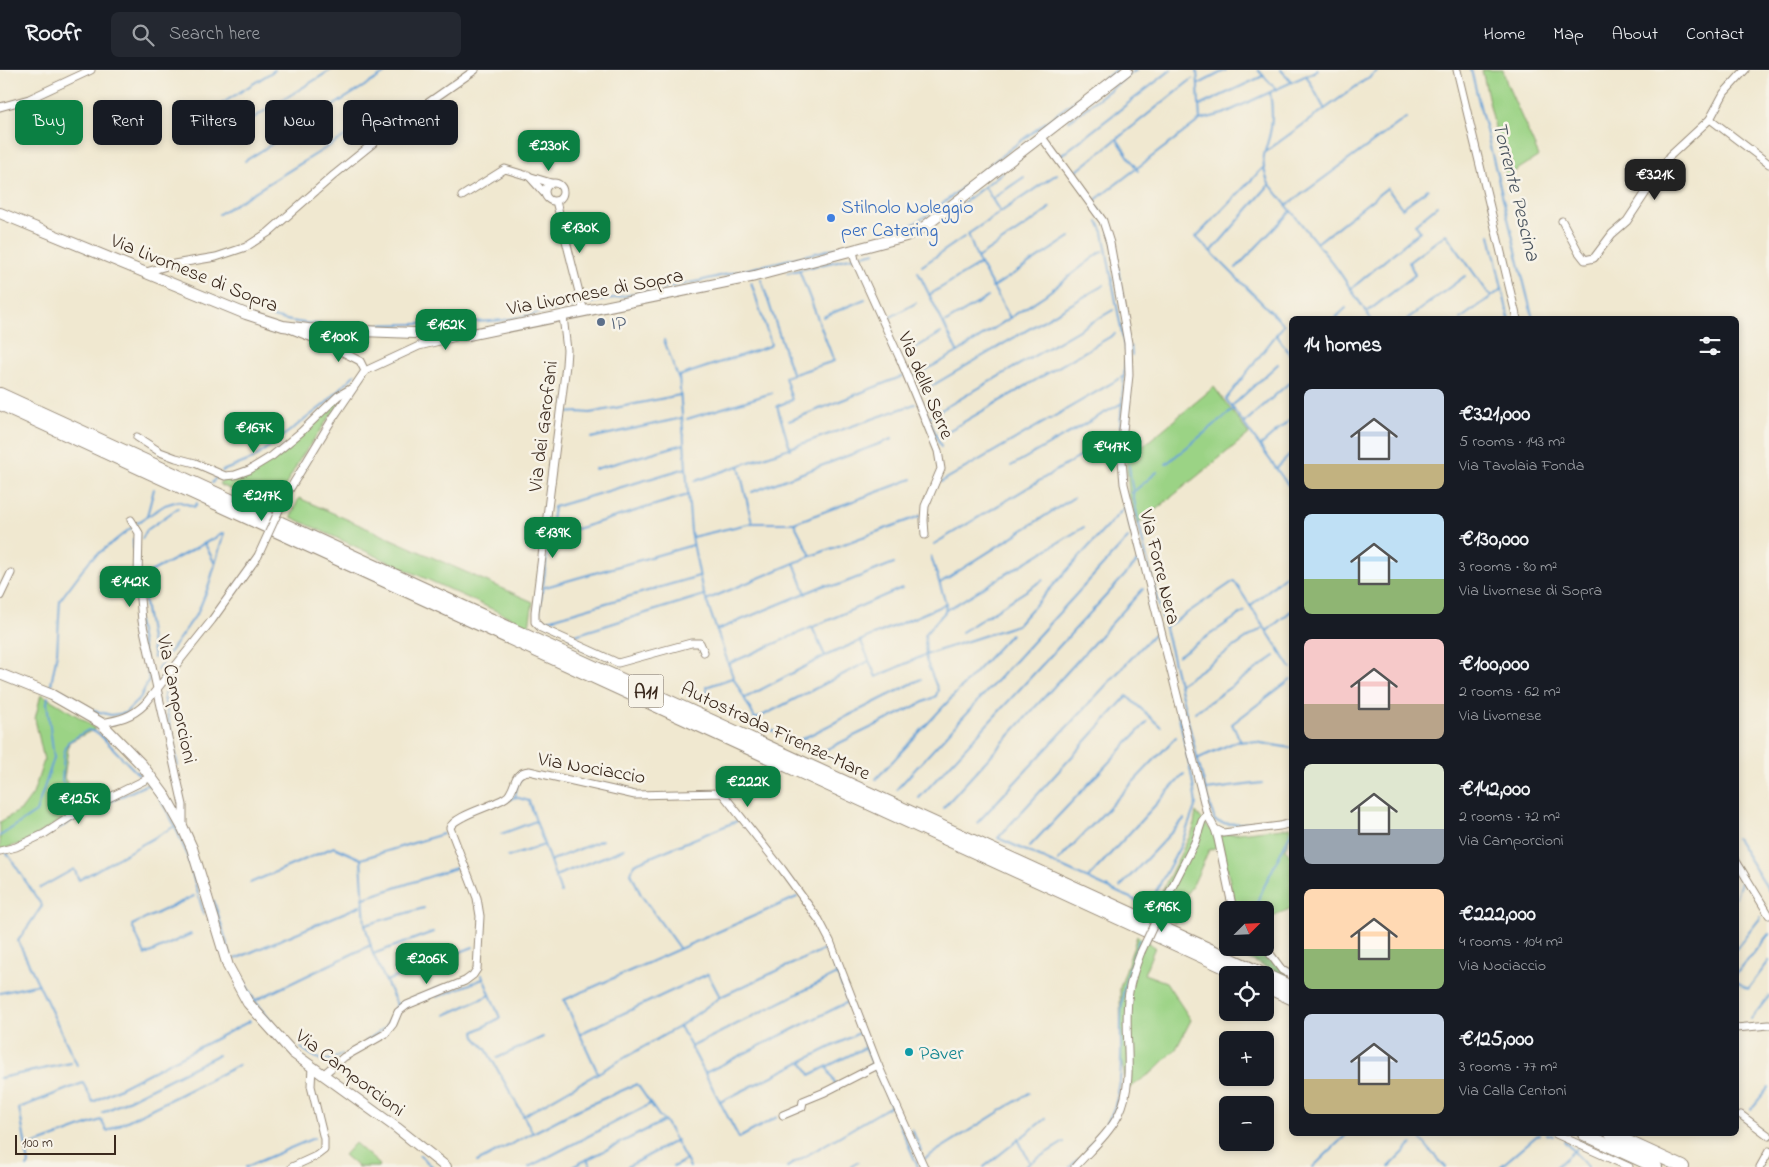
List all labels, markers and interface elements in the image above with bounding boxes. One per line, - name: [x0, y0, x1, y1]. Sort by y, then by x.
- search box: [111, 12, 461, 57]
- text: Roofr: [25, 17, 81, 52]
- icon: search: [129, 21, 157, 49]
- text: Search here: [169, 21, 260, 48]
- text: Home: [1484, 22, 1525, 48]
- text: Map: [1553, 22, 1584, 48]
- text: About: [1612, 22, 1658, 48]
- text: Contact: [1686, 22, 1744, 48]
- chip: Buy: [15, 100, 83, 145]
- chip: Rent: [93, 100, 162, 145]
- chip: Filters: [172, 100, 255, 145]
- chip: New: [265, 100, 333, 145]
- chip: Apartment: [343, 100, 458, 145]
- water label: Torrente Pescina: [1483, 119, 1547, 265]
- pin: €230K: [514, 129, 584, 172]
- text: €230K: [529, 134, 569, 158]
- pin: €321K: [1620, 158, 1690, 201]
- text: €321K: [1636, 163, 1674, 187]
- place label: Stilnolo Noleggio per Catering: [841, 194, 974, 247]
- pin: €130K: [545, 212, 615, 254]
- marker: Stilnolo Noleggio per Catering: [825, 212, 837, 224]
- text: €130K: [561, 216, 599, 240]
- street label: Via Livornese di Sopra: [105, 227, 282, 321]
- street label: Via Livornese di Sopra: [504, 262, 686, 325]
- pin: €162K: [411, 308, 481, 351]
- place label: IP: [611, 310, 627, 339]
- text: €162K: [427, 313, 466, 337]
- marker: IP: [595, 316, 607, 328]
- pin: €100K: [304, 320, 374, 363]
- text: €100K: [320, 325, 358, 349]
- street label: Via delle Serre: [889, 327, 960, 444]
- text: 14 homes: [1304, 331, 1382, 361]
- icon: filters: [1696, 332, 1724, 360]
- street label: Via dei Garofani: [522, 359, 567, 495]
- text: €321,000: [1459, 400, 1530, 430]
- icon: home: [1344, 409, 1404, 469]
- pin: €167K: [219, 412, 289, 454]
- text: €167K: [235, 416, 273, 440]
- pin: €417K: [1077, 430, 1147, 473]
- text: 5 rooms · 143 m²: [1459, 430, 1565, 454]
- text: €417K: [1093, 435, 1131, 459]
- text: Via Tavolaia Fonda: [1459, 454, 1584, 478]
- pin: €217K: [227, 480, 297, 522]
- text: €217K: [243, 484, 281, 508]
- street label: Via Forre Nera: [1130, 506, 1187, 628]
- pin: €139K: [518, 516, 588, 559]
- text: €139K: [535, 521, 571, 545]
- text: €130,000: [1459, 525, 1529, 555]
- icon: home: [1344, 534, 1404, 594]
- text: 3 rooms · 80 m²: [1459, 555, 1557, 579]
- pin: €142K: [95, 566, 165, 608]
- text: €142K: [111, 570, 149, 594]
- text: Via Livornese di Sopra: [1459, 579, 1602, 603]
- street label: Via Camporcioni: [148, 631, 203, 767]
- text: €100,000: [1459, 650, 1529, 680]
- icon: home: [1344, 659, 1404, 719]
- road number: A11: [628, 674, 664, 708]
- street label: Autostrada Firenze-Mare: [675, 676, 875, 789]
- text: 2 rooms · 62 m²: [1459, 680, 1561, 704]
- text: Via Livornese: [1459, 704, 1541, 728]
- street label: Via Nociaccio: [535, 746, 648, 793]
- pin: €222K: [713, 766, 783, 808]
- text: €222K: [727, 770, 769, 794]
- text: €142,000: [1459, 775, 1530, 805]
- pin: €125K: [44, 782, 114, 825]
- icon: home: [1344, 784, 1404, 844]
- text: €125K: [58, 787, 100, 811]
- text: 2 rooms · 72 m²: [1459, 805, 1560, 829]
- text: Via Camporcioni: [1459, 829, 1564, 853]
- pin: €196K: [1127, 890, 1197, 933]
- text: €196K: [1144, 895, 1180, 919]
- text: €222,000: [1459, 900, 1536, 930]
- north arrow: [1219, 901, 1274, 956]
- map controls: [1219, 901, 1274, 1151]
- icon: home: [1344, 909, 1404, 969]
- text: 4 rooms · 104 m²: [1459, 930, 1563, 954]
- pin: €206K: [392, 942, 462, 985]
- text: €206K: [407, 947, 447, 971]
- text: Via Nociaccio: [1459, 954, 1546, 978]
- button: locate: [1219, 966, 1274, 1021]
- street label: Via Camporcioni: [288, 1022, 411, 1125]
- text: €125,000: [1459, 1025, 1534, 1055]
- button: +: [1219, 1031, 1274, 1086]
- icon: home: [1344, 1034, 1404, 1094]
- place label: Paver: [919, 1040, 964, 1069]
- marker: Paver: [903, 1046, 915, 1058]
- text: 3 rooms · 77 m²: [1459, 1055, 1558, 1079]
- text: Via Calla Centoni: [1459, 1079, 1567, 1103]
- button: −: [1219, 1096, 1274, 1151]
- scale bar: [15, 1132, 116, 1155]
- text: 100 m: [22, 1133, 53, 1154]

